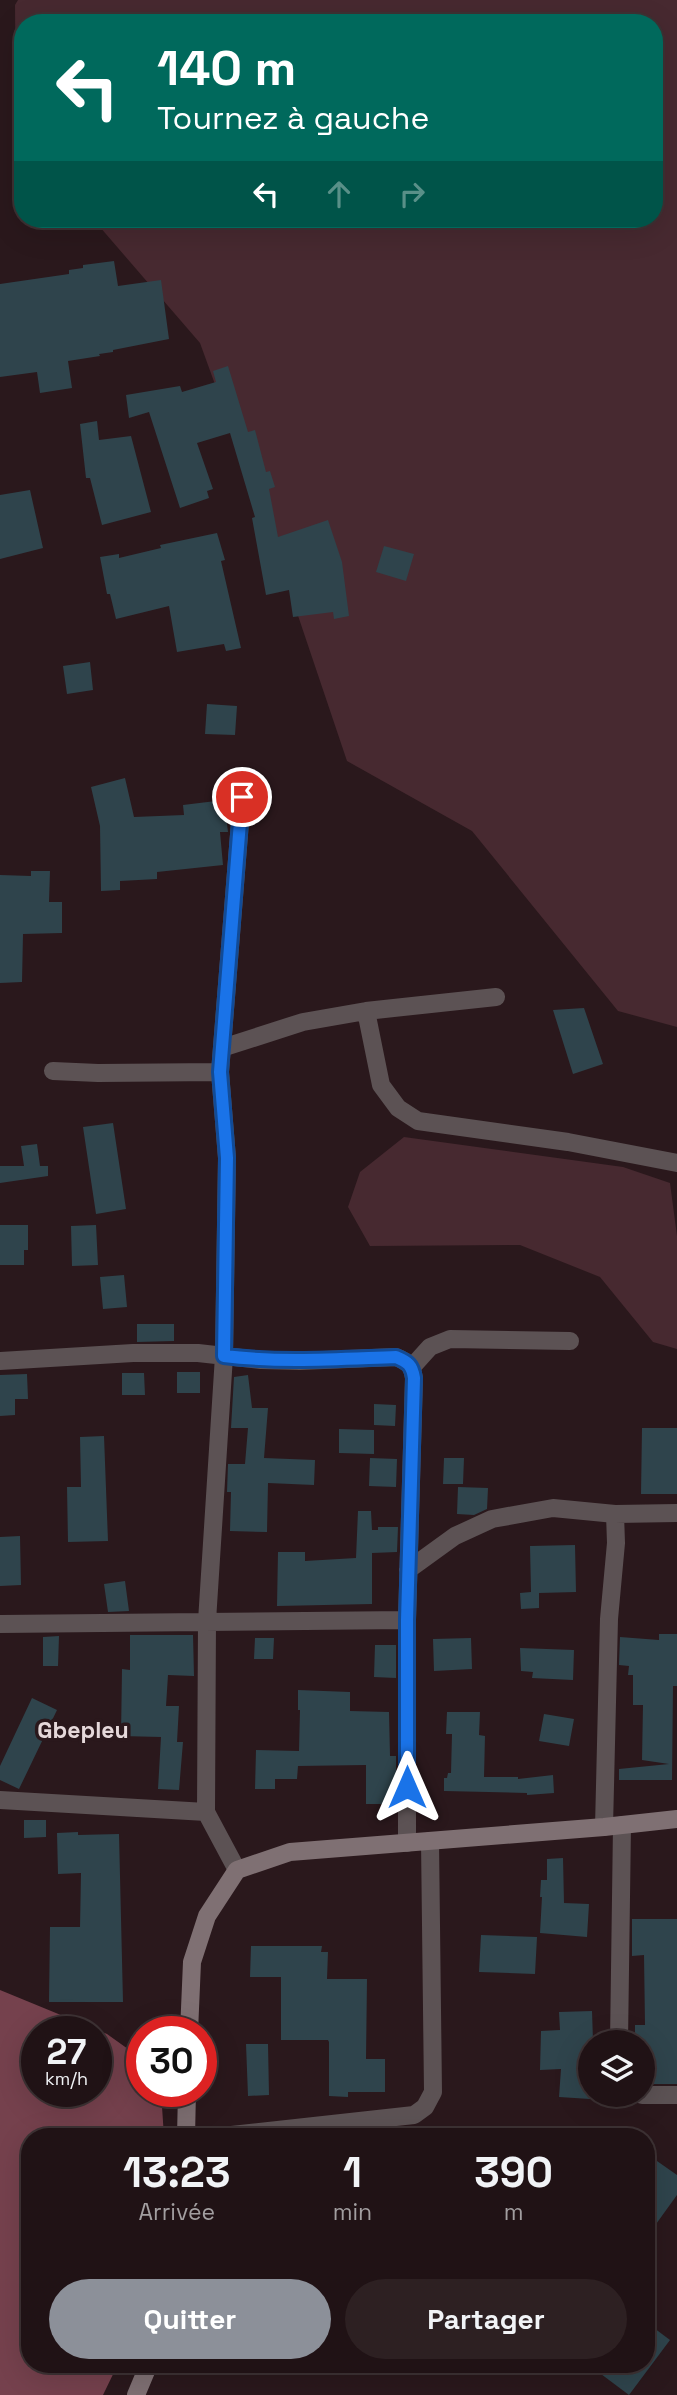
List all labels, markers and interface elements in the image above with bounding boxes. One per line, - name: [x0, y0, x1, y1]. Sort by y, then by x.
- text: 140 m: [157, 37, 296, 99]
- icon: left: [42, 42, 133, 133]
- text: Tournez à gauche: [157, 98, 429, 138]
- icon: left: [247, 175, 285, 213]
- icon: ahead: [320, 175, 358, 213]
- icon: right: [393, 175, 431, 213]
- pin: [212, 767, 272, 827]
- icon: arrive: [223, 778, 261, 816]
- district label: Gbepleu: [37, 1715, 129, 1745]
- position arrow: [370, 1750, 444, 1824]
- speed limit sign: 30: [126, 2016, 217, 2107]
- text: 27: [47, 2030, 86, 2074]
- map controls: [578, 2030, 655, 2107]
- button: layers: [578, 2030, 655, 2107]
- text: km/h: [45, 2067, 88, 2090]
- text: 13:23: [123, 2146, 231, 2199]
- text: 1: [343, 2146, 362, 2199]
- text: 390: [474, 2146, 553, 2199]
- text: Arrivée: [138, 2197, 215, 2227]
- text: min: [333, 2197, 372, 2227]
- text: m: [504, 2197, 523, 2227]
- button: Quitter: [49, 2279, 331, 2359]
- button: Partager: [345, 2279, 627, 2359]

